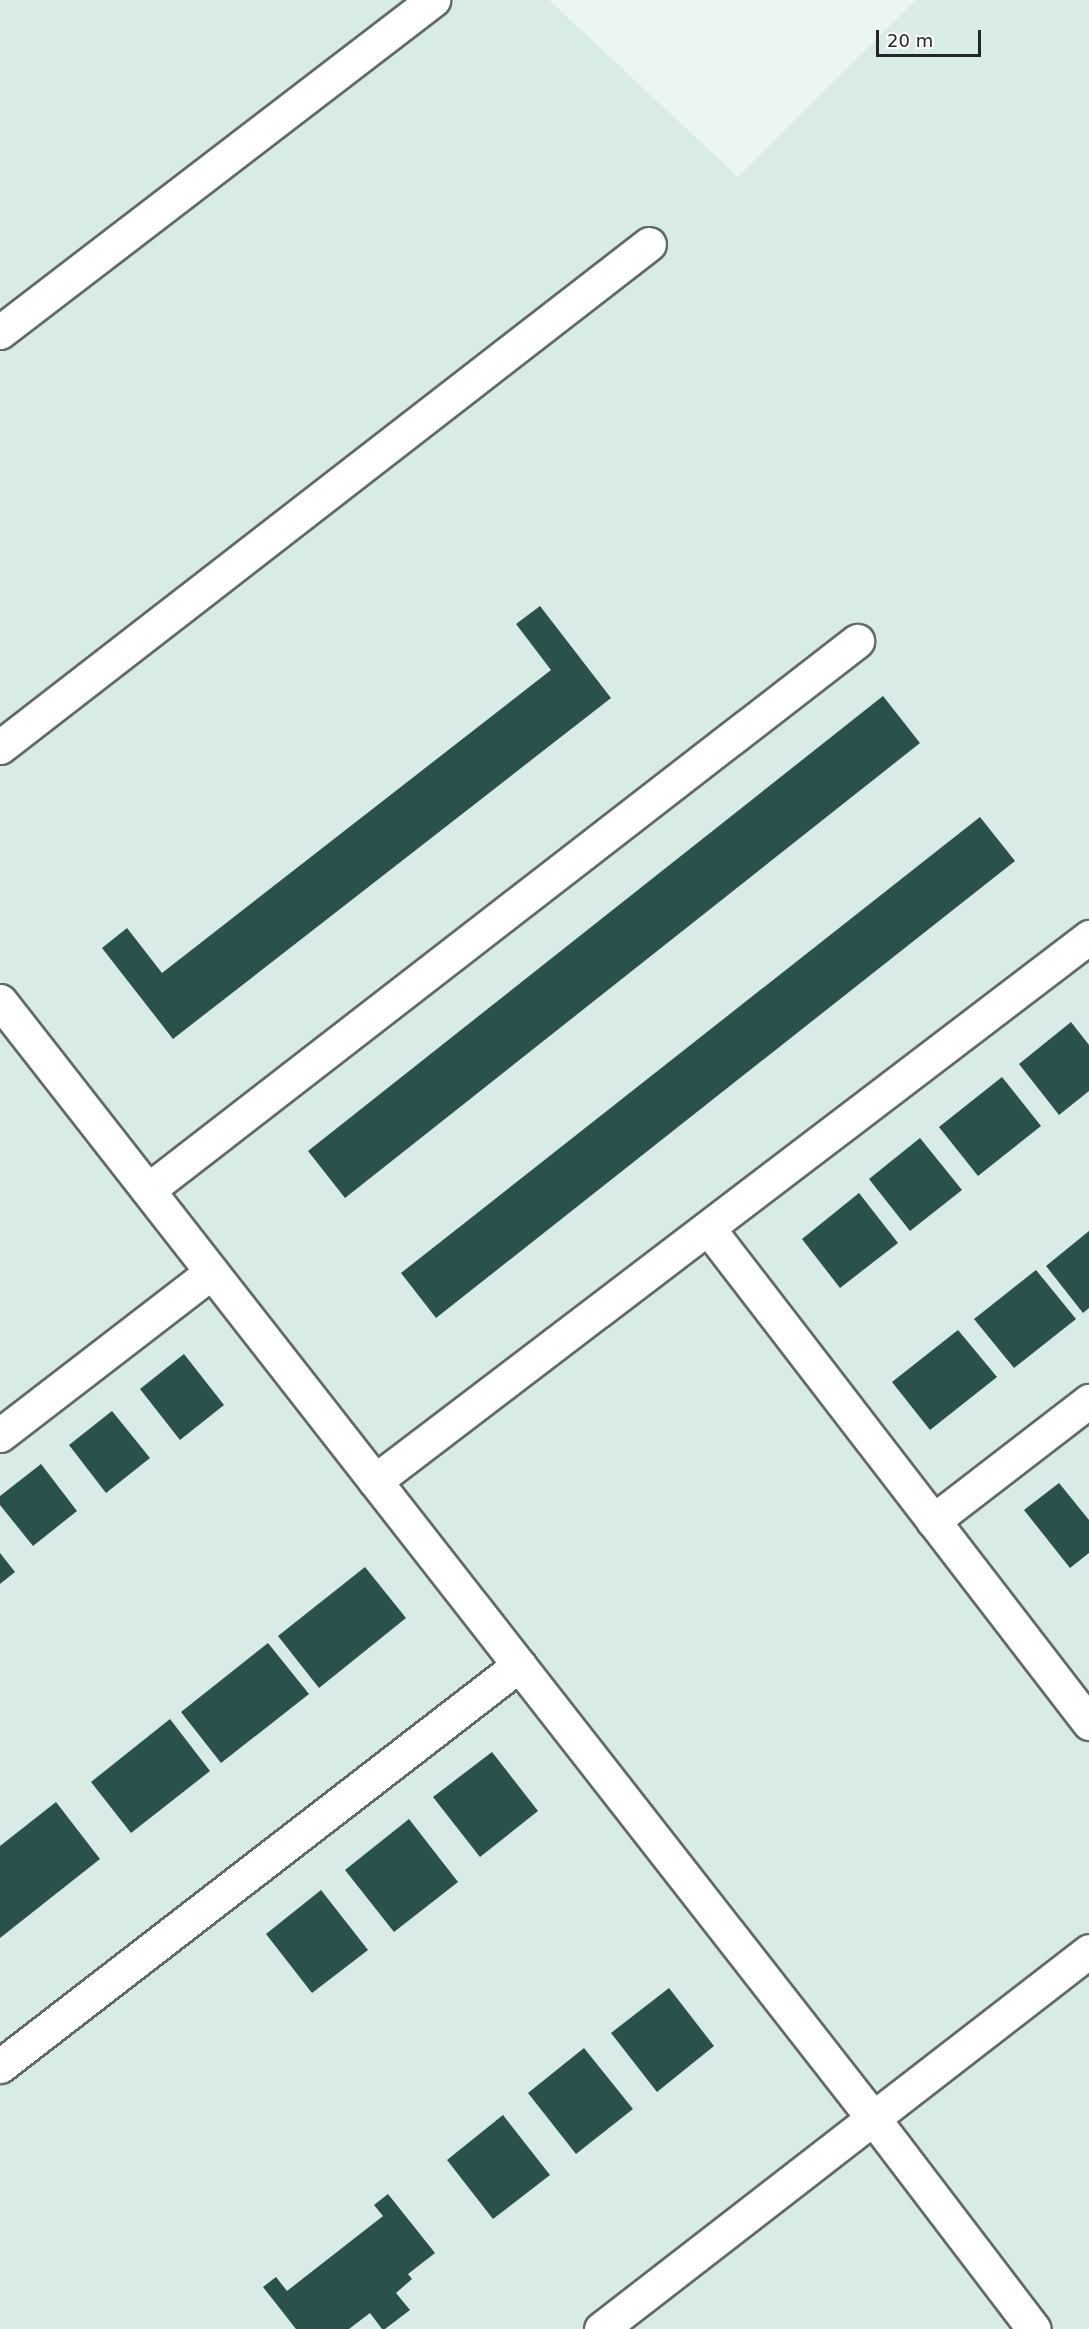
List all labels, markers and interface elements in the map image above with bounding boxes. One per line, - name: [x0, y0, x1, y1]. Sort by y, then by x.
- scale bar: [879, 18, 984, 56]
- text: 20 m: [887, 30, 933, 51]

